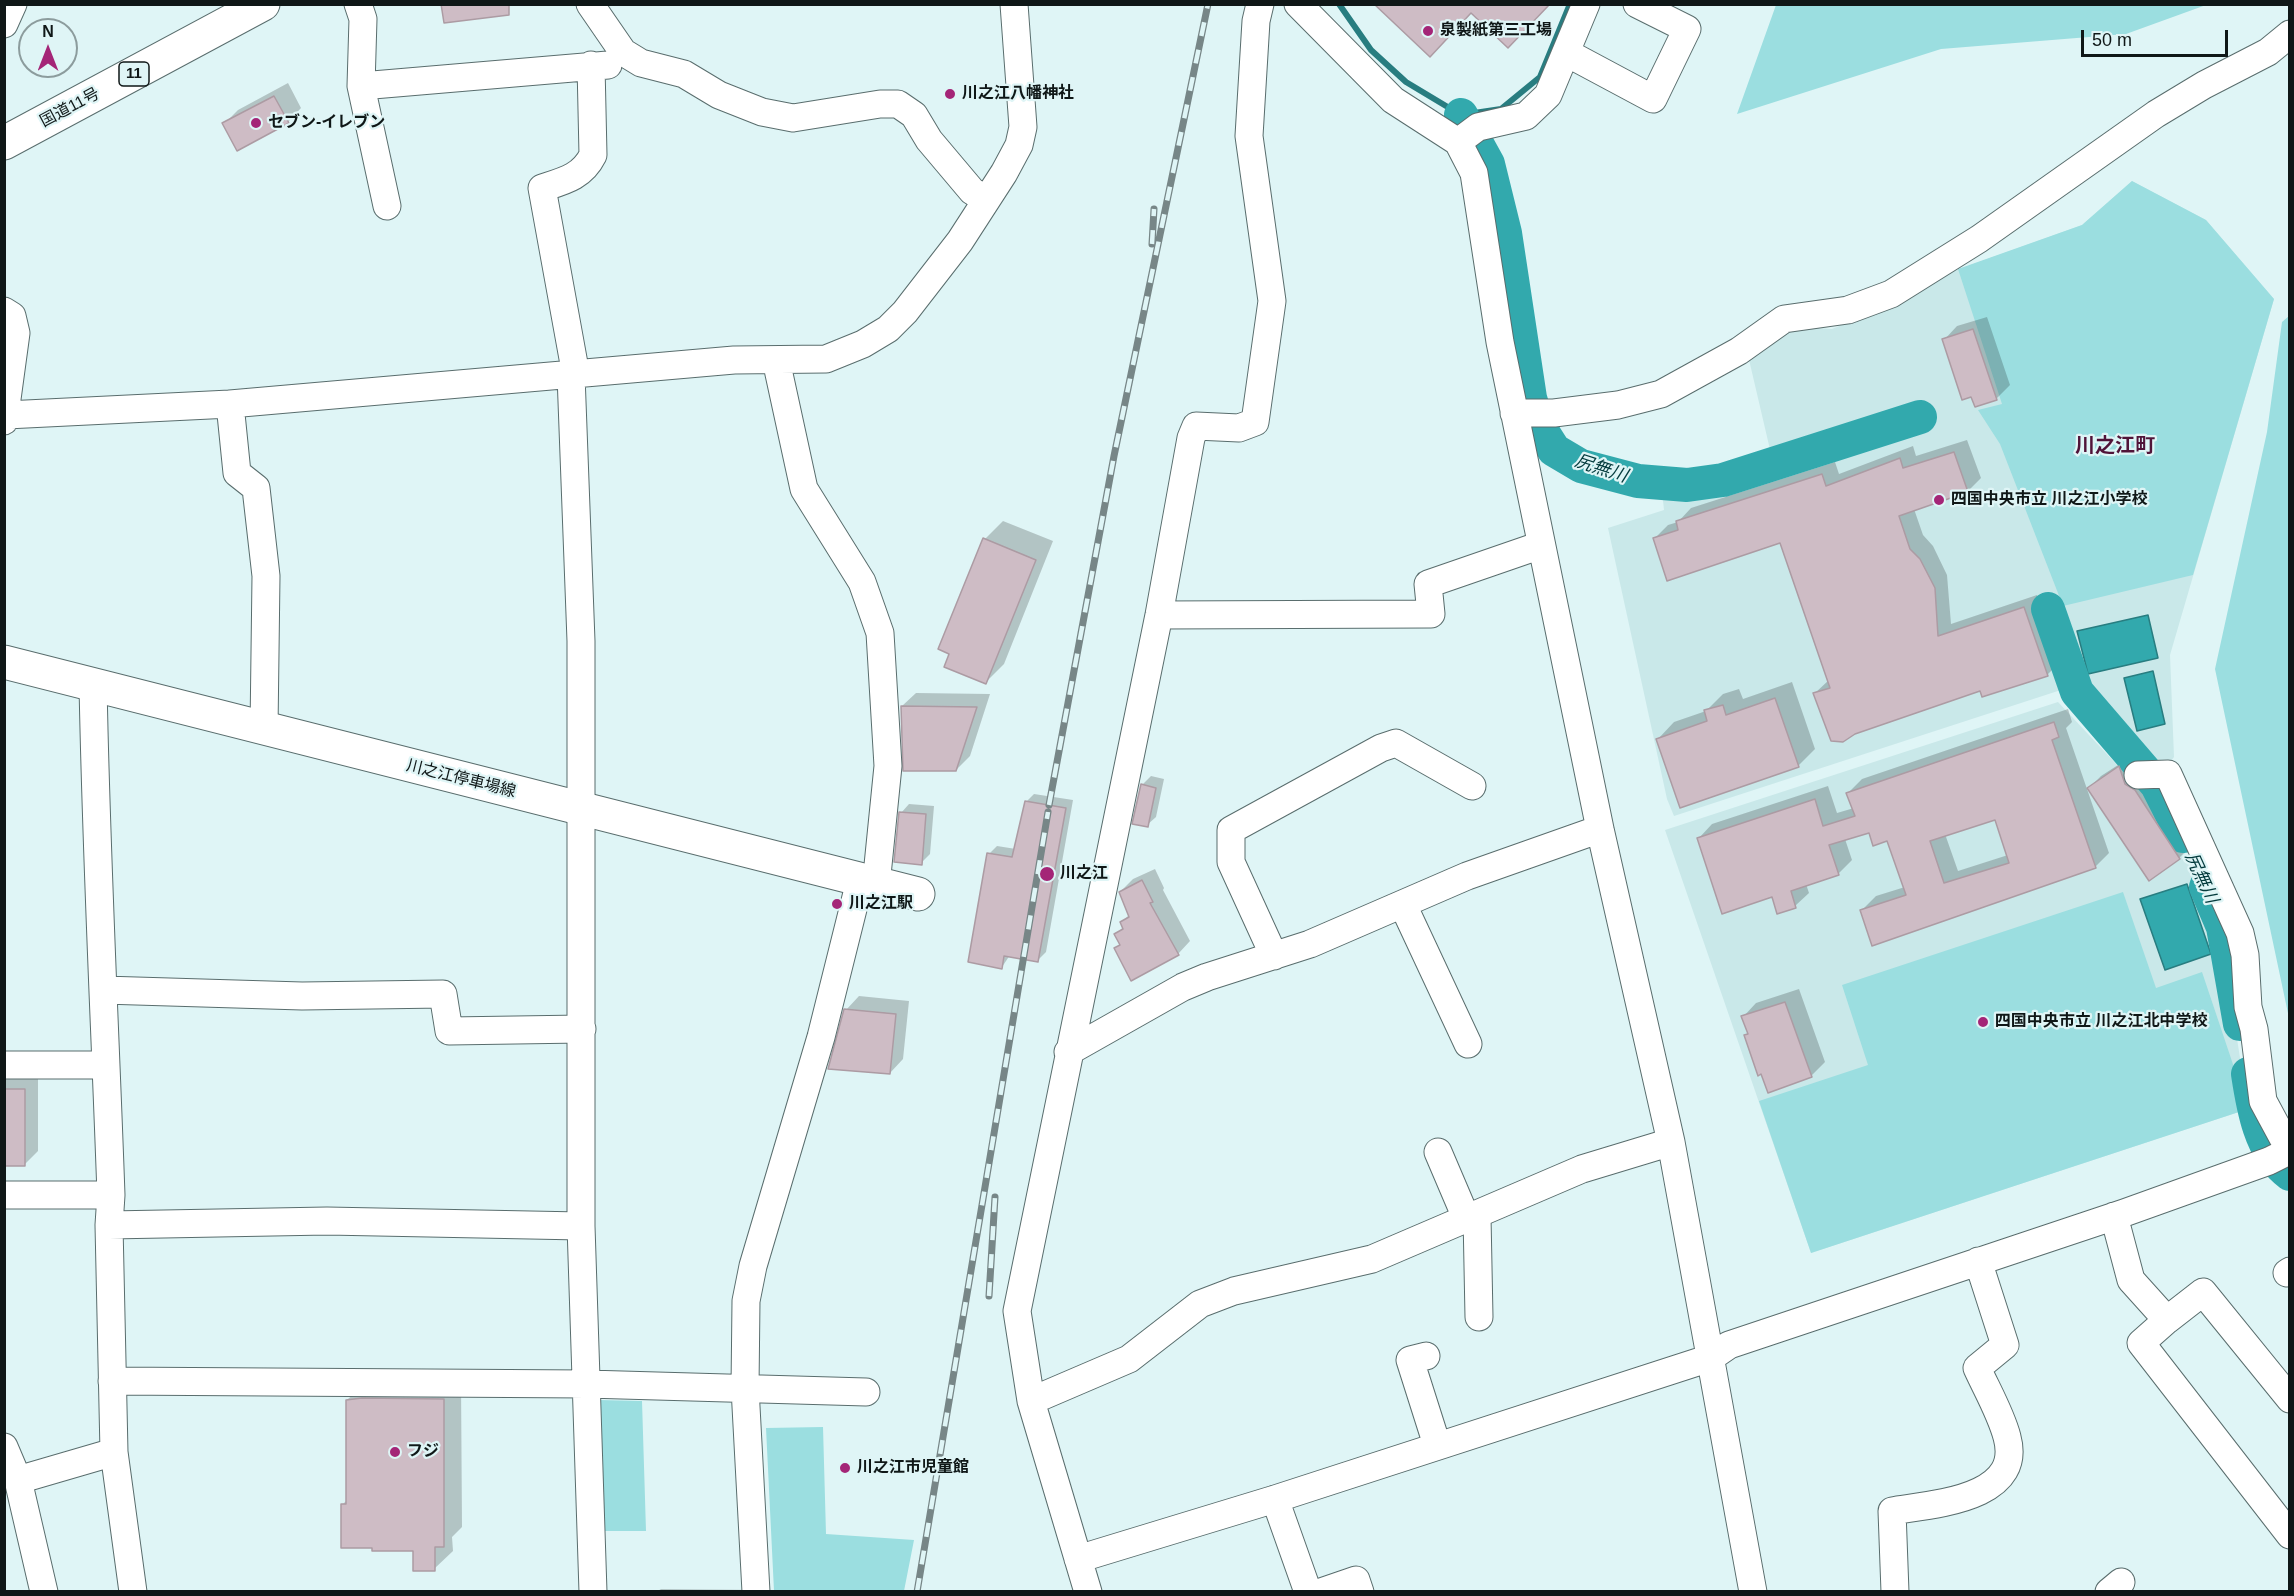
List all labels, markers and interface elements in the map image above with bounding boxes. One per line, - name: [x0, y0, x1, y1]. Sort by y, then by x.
- north arrow: [18, 18, 78, 78]
- scale bar: [2084, 18, 2231, 56]
- place label: 泉製紙第三工場: [1440, 21, 1552, 41]
- text: N: [42, 23, 54, 40]
- marker: 泉製紙第三工場: [1421, 24, 1435, 38]
- text: 50 m: [2092, 30, 2132, 50]
- road number: 11: [119, 62, 149, 86]
- street label: 国道11号: [37, 84, 103, 132]
- place label: 川之江八幡神社: [962, 84, 1074, 104]
- marker: 川之江八幡神社: [943, 87, 957, 101]
- place label: セブン-イレブン: [268, 113, 385, 133]
- marker: セブン-イレブン: [249, 116, 263, 130]
- district label: 川之江町: [2075, 434, 2155, 458]
- water label: 尻無川: [1572, 450, 1630, 488]
- place label: 四国中央市立 川之江小学校: [1951, 490, 2147, 510]
- marker: 四国中央市立 川之江小学校: [1932, 493, 1946, 507]
- street label: 川之江停車場線: [404, 756, 518, 802]
- water label: 尻無川: [2180, 849, 2222, 907]
- place label: 川之江: [1060, 864, 1108, 884]
- marker: 川之江: [1038, 865, 1056, 883]
- place label: 川之江駅: [849, 894, 913, 914]
- marker: 川之江駅: [830, 897, 844, 911]
- place label: 四国中央市立 川之江北中学校: [1995, 1012, 2207, 1032]
- marker: 四国中央市立 川之江北中学校: [1976, 1015, 1990, 1029]
- place label: フジ: [407, 1442, 439, 1462]
- marker: フジ: [388, 1445, 402, 1459]
- place label: 川之江市児童館: [857, 1458, 969, 1478]
- marker: 川之江市児童館: [838, 1461, 852, 1475]

